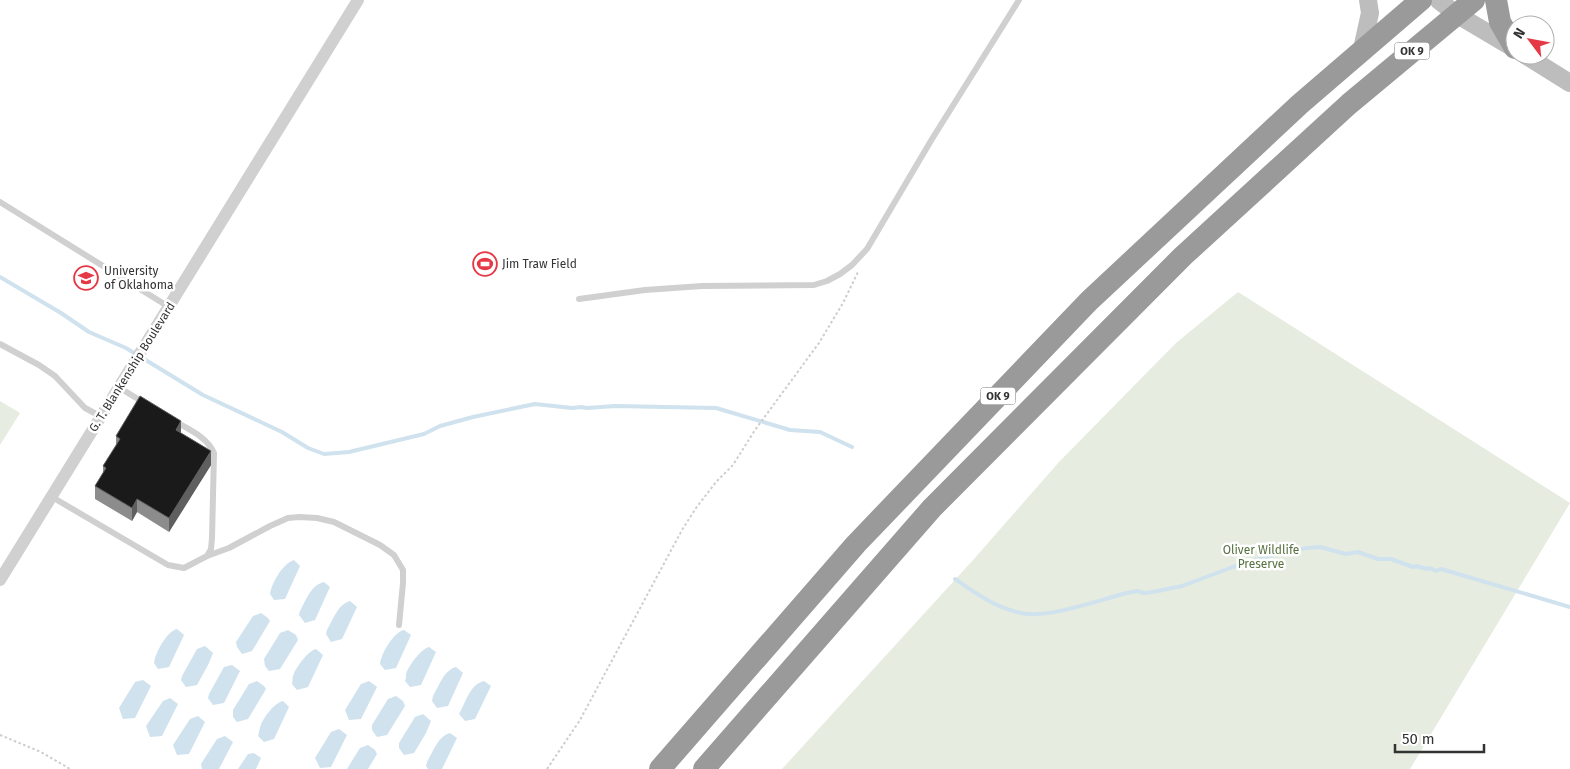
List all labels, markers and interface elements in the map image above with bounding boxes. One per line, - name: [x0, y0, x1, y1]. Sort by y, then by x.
- north arrow: [1505, 15, 1555, 65]
- text: N: [1510, 25, 1529, 42]
- road number: OK 9: [1394, 42, 1430, 59]
- sports icon: Jim Traw Field: [472, 251, 498, 277]
- place label: Jim Traw Field: [502, 257, 577, 271]
- place label: University of Oklahoma: [104, 264, 174, 292]
- school or university icon: University of Oklahoma: [73, 265, 99, 291]
- street label: G. T. Blankenship Boulevard: [86, 300, 178, 434]
- road number: OK 9: [980, 388, 1016, 404]
- park label: Oliver Wildlife Preserve: [1223, 543, 1299, 571]
- scale bar: [1395, 722, 1484, 754]
- text: 50 m: [1402, 730, 1435, 748]

